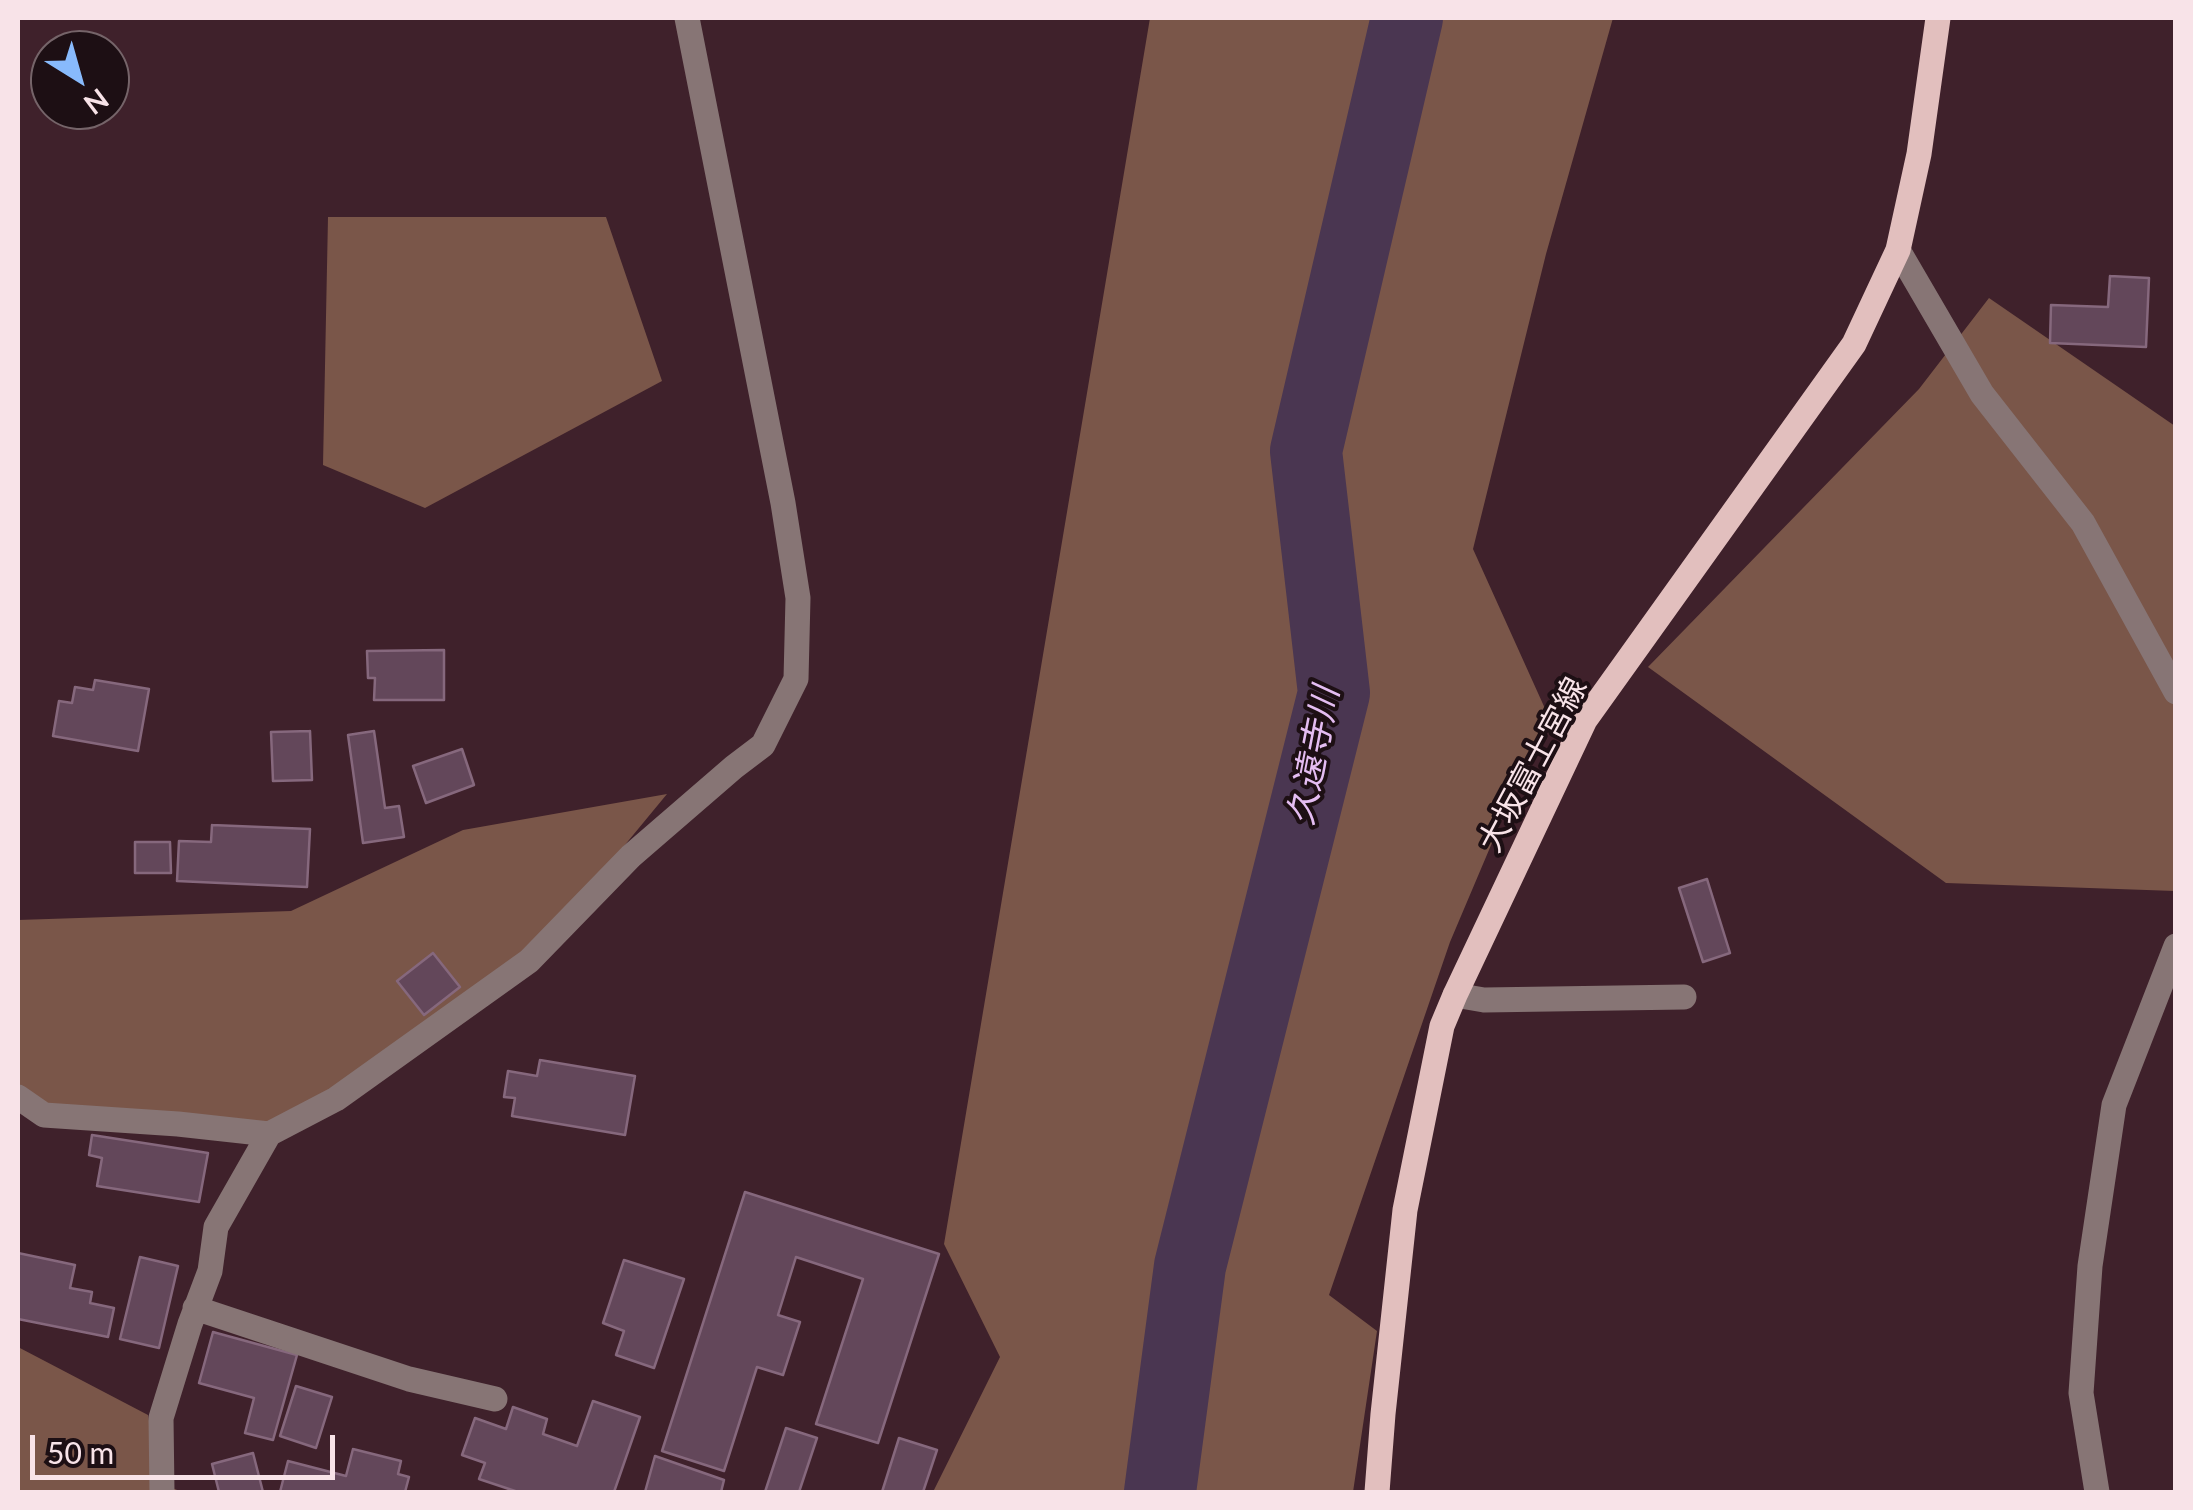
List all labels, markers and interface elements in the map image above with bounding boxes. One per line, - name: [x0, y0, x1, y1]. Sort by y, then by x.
- north arrow: [30, 30, 130, 130]
- text: N: [78, 82, 116, 122]
- street label: 大坂富士宮線: [1471, 671, 1595, 859]
- water label: 久遠寺川: [1280, 683, 1348, 829]
- scale bar: [35, 1415, 340, 1477]
- text: 50 m: [47, 1434, 114, 1470]

